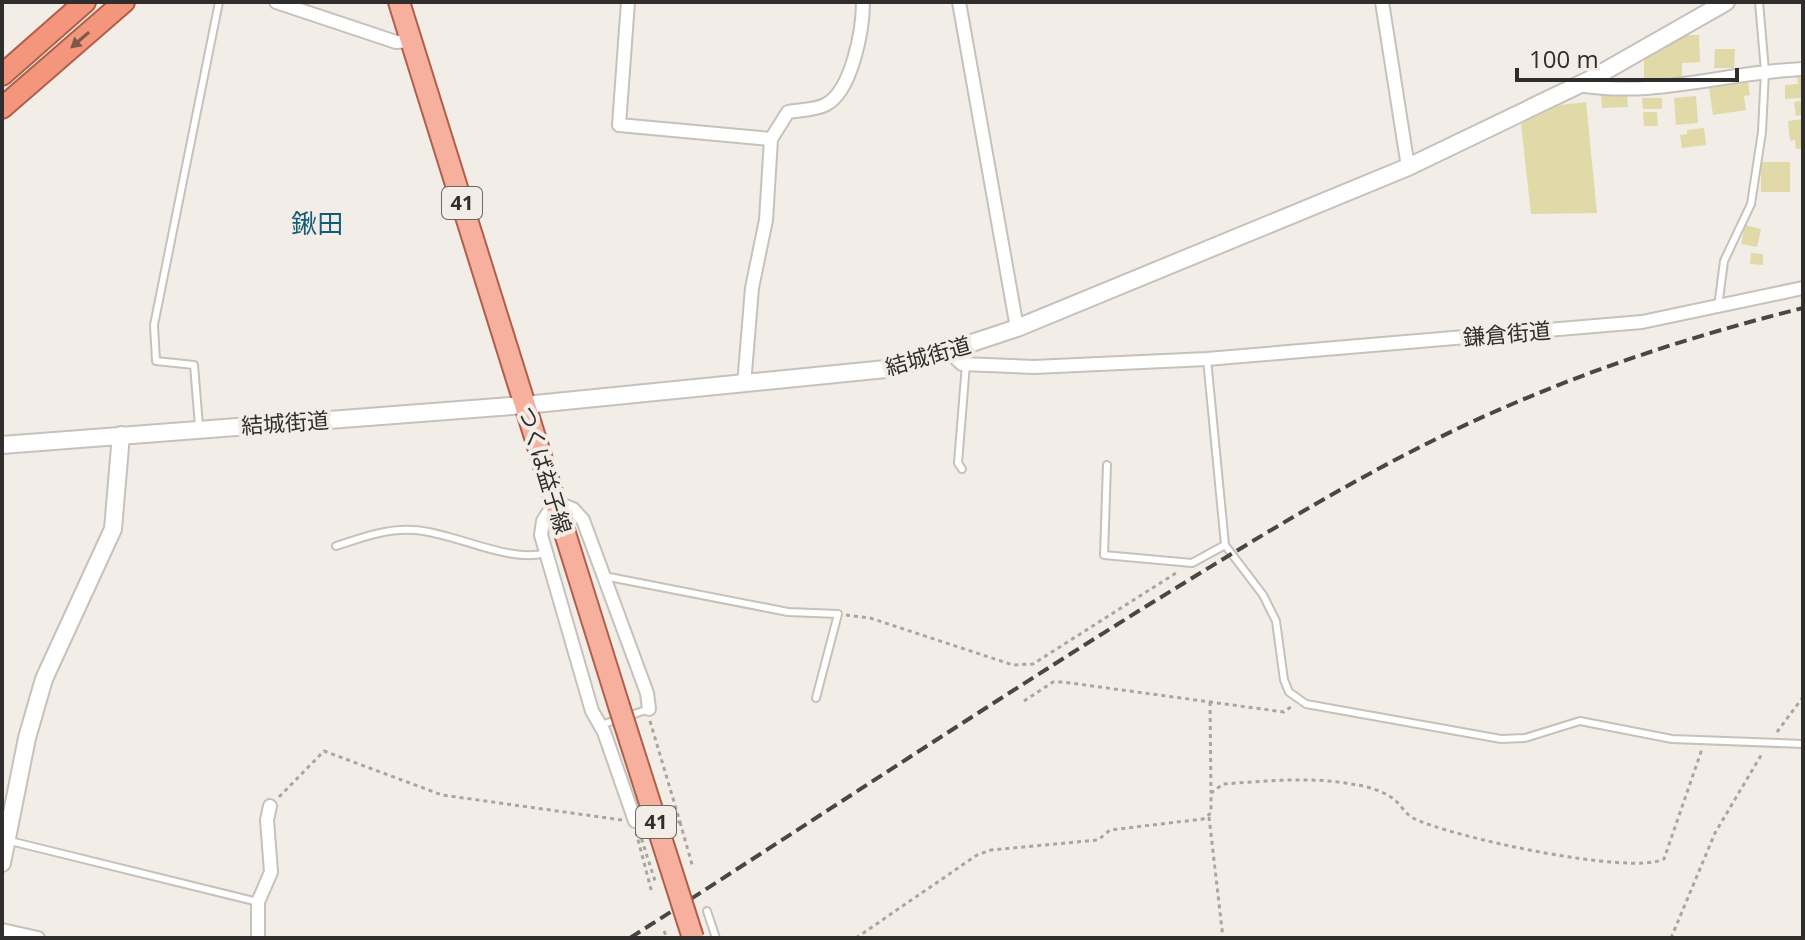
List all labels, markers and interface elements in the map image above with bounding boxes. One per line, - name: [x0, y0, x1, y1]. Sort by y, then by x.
- one-way arrow: [71, 31, 91, 48]
- scale bar: [1517, 32, 1737, 82]
- text: 100 m: [1529, 42, 1599, 75]
- road number: 41: [442, 187, 482, 219]
- district label: 鍬田: [291, 205, 343, 241]
- street label: 鎌倉街道: [1462, 314, 1552, 352]
- street label: 結城街道: [881, 328, 974, 382]
- street label: つくば益子線: [512, 402, 580, 537]
- street label: 結城街道: [240, 404, 330, 440]
- road number: 41: [636, 806, 676, 838]

